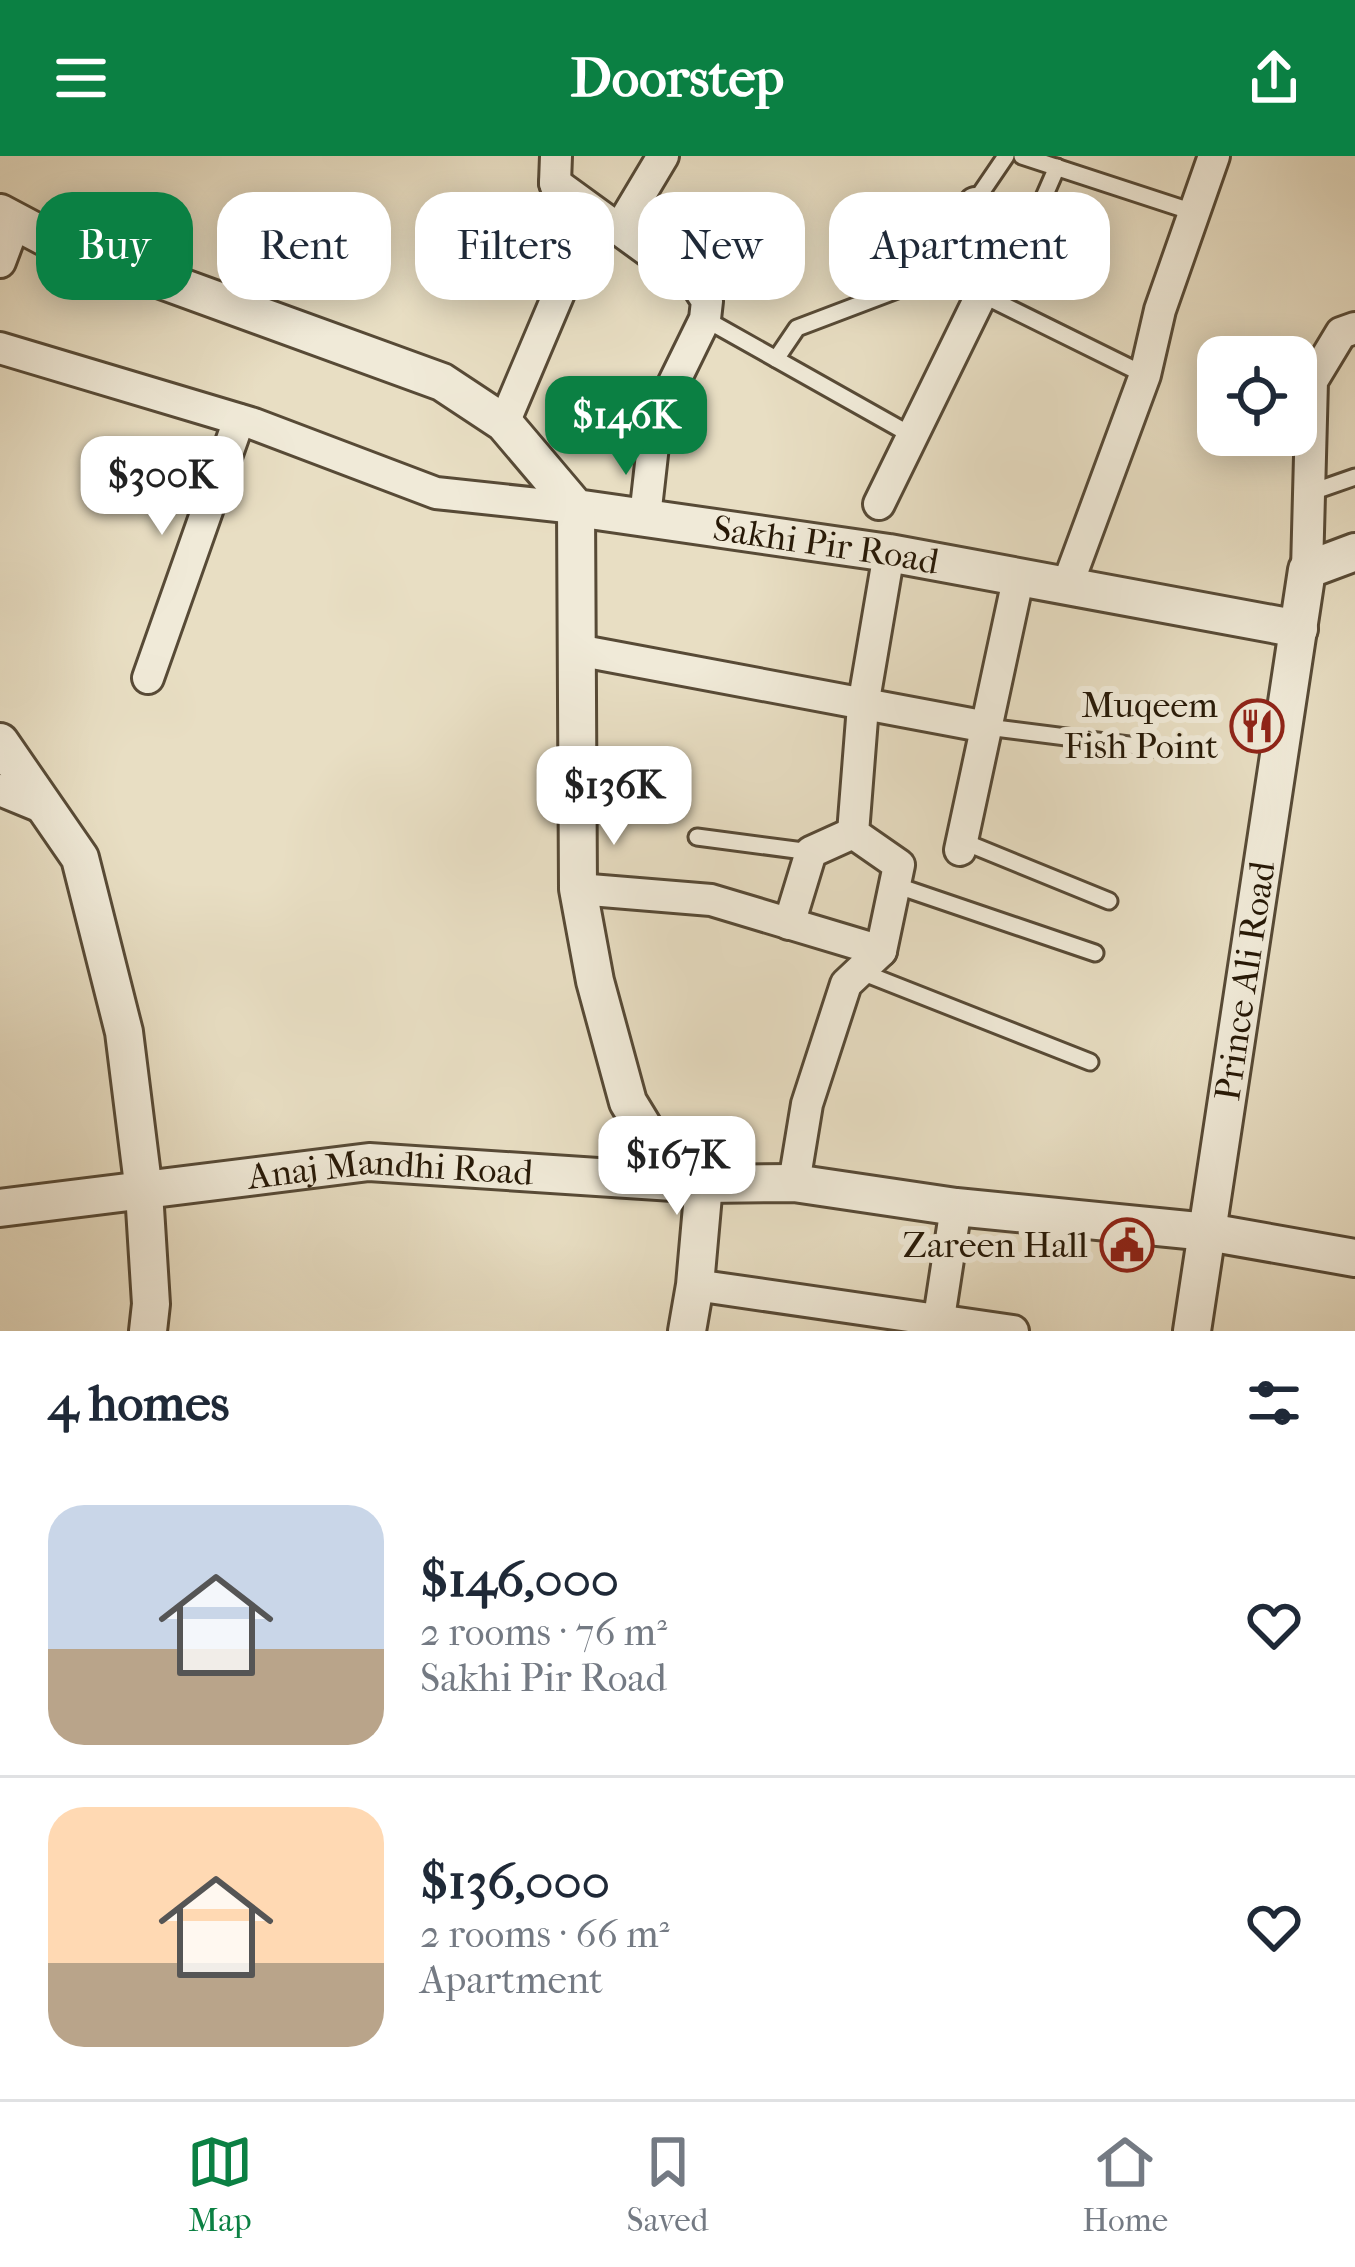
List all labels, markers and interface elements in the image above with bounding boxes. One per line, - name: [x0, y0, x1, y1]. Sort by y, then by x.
- icon: menu: [48, 45, 114, 111]
- icon: share: [1241, 45, 1307, 111]
- text: Doorstep: [571, 47, 784, 110]
- chip: Buy: [36, 192, 193, 300]
- chip: Rent: [217, 192, 391, 300]
- chip: Filters: [415, 192, 614, 300]
- chip: New: [638, 192, 805, 300]
- chip: Apartment: [829, 192, 1110, 300]
- map controls: [1197, 336, 1317, 456]
- button: locate: [1197, 336, 1317, 456]
- pin: $146K: [542, 376, 710, 478]
- text: $146K: [572, 392, 680, 438]
- pin: $300K: [78, 436, 246, 538]
- text: $300K: [108, 452, 216, 498]
- street label: Sakhi Pir Road: [710, 507, 943, 583]
- place label: Muqeem Fish Point: [1064, 684, 1218, 767]
- restaurant icon: Muqeem Fish Point: [1229, 698, 1285, 754]
- pin: $136K: [530, 746, 698, 848]
- text: $136K: [564, 762, 664, 808]
- street label: Prince Ali Road: [1206, 858, 1284, 1104]
- pin: $167K: [593, 1116, 761, 1218]
- text: $167K: [625, 1132, 729, 1178]
- street label: Anaj Mandhi Road: [243, 1140, 535, 1198]
- public building icon: Zareen Hall: [1099, 1217, 1155, 1273]
- place label: Zareen Hall: [903, 1224, 1088, 1266]
- icon: filters: [1241, 1370, 1307, 1436]
- text: 4 homes: [48, 1373, 229, 1433]
- text: $146,000: [420, 1549, 619, 1609]
- icon: home: [144, 1553, 288, 1697]
- icon: heart: [1241, 1592, 1307, 1658]
- text: 2 rooms · 76 m²: [420, 1609, 667, 1655]
- text: Sakhi Pir Road: [420, 1655, 667, 1701]
- text: $136,000: [420, 1851, 610, 1911]
- icon: home: [144, 1855, 288, 1999]
- icon: heart: [1241, 1894, 1307, 1960]
- text: 2 rooms · 66 m²: [420, 1911, 670, 1957]
- text: Apartment: [420, 1957, 603, 2003]
- tab: Map: [187, 2129, 253, 2240]
- tab: Saved: [627, 2129, 708, 2240]
- tab: Home: [1082, 2129, 1168, 2240]

